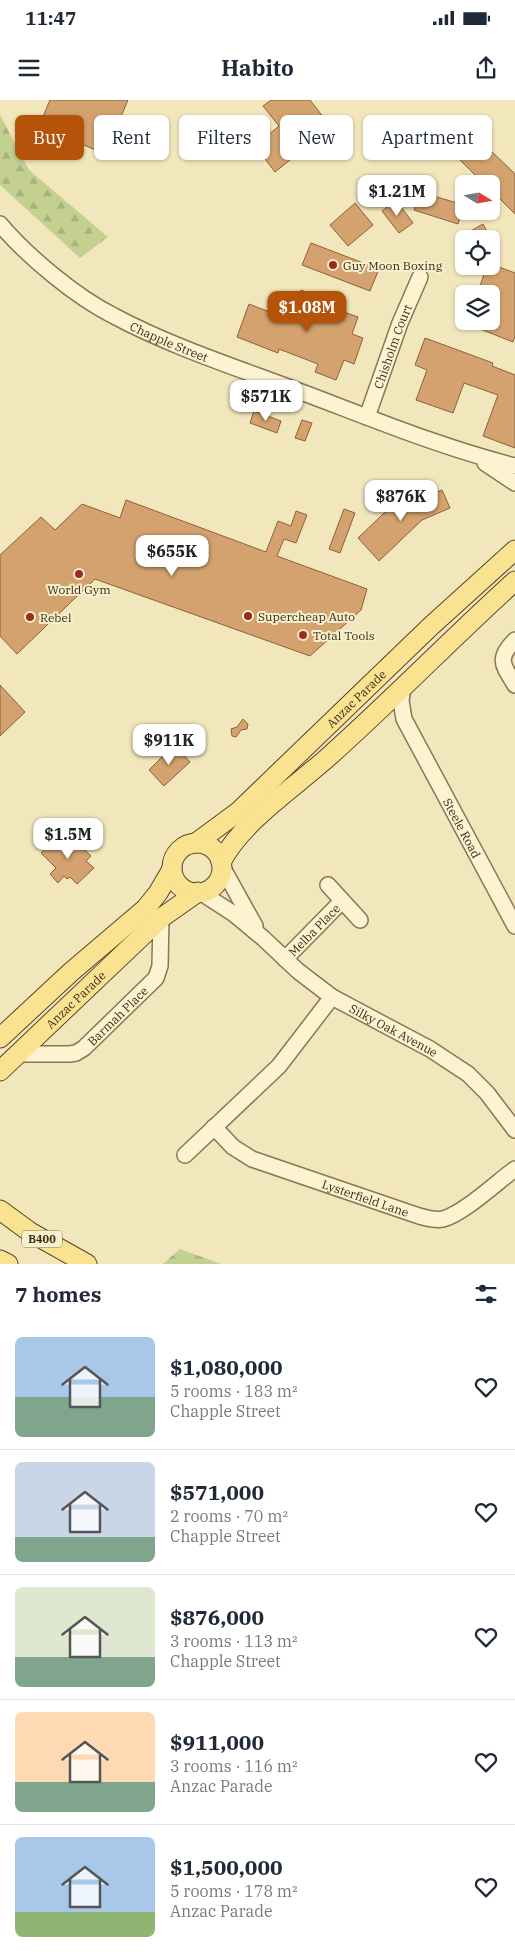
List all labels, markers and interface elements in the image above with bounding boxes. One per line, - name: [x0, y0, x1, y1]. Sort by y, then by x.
- text: 11:47: [25, 6, 76, 30]
- text: Habito: [221, 53, 294, 82]
- icon: menu: [15, 54, 43, 82]
- icon: share: [472, 54, 500, 82]
- chip: Buy: [15, 115, 84, 160]
- chip: Rent: [94, 115, 169, 160]
- chip: Filters: [179, 115, 270, 160]
- chip: New: [280, 115, 353, 160]
- chip: Apartment: [363, 115, 492, 160]
- pin: $1.21M: [356, 174, 438, 217]
- north arrow: [455, 175, 500, 220]
- map controls: [455, 175, 500, 330]
- text: $1.21M: [368, 181, 426, 201]
- button: locate: [455, 230, 500, 275]
- place label: Guy Moon Boxing: [343, 258, 443, 273]
- marker: Guy Moon Boxing: [327, 259, 339, 271]
- button: layers: [455, 285, 500, 330]
- pin: $1.08M: [266, 290, 348, 333]
- text: $1.08M: [278, 297, 336, 317]
- street label: Chisholm Court: [370, 302, 415, 391]
- street label: Chapple Street: [128, 318, 210, 364]
- pin: $571K: [231, 380, 301, 422]
- text: $571K: [241, 386, 291, 406]
- pin: $876K: [366, 480, 436, 522]
- text: $876K: [376, 486, 426, 506]
- pin: $655K: [137, 534, 207, 577]
- text: $655K: [147, 541, 197, 561]
- marker: World Gym: [73, 568, 85, 580]
- place label: World Gym: [47, 582, 111, 597]
- place label: Supercheap Auto: [258, 609, 355, 624]
- place label: Rebel: [40, 610, 72, 625]
- marker: Supercheap Auto: [242, 610, 254, 622]
- marker: Rebel: [24, 611, 36, 623]
- place label: Total Tools: [313, 628, 375, 643]
- marker: Total Tools: [297, 629, 309, 641]
- street label: Anzac Parade: [323, 666, 389, 730]
- pin: $911K: [134, 724, 204, 766]
- text: $911K: [144, 730, 194, 750]
- street label: Steele Road: [440, 795, 485, 860]
- pin: $1.5M: [33, 818, 103, 860]
- text: $1.5M: [44, 824, 92, 844]
- street label: Melba Place: [285, 900, 343, 959]
- street label: Anzac Parade: [42, 967, 108, 1031]
- street label: Barmah Place: [84, 983, 151, 1048]
- street label: Silky Oak Avenue: [347, 1000, 441, 1060]
- street label: Lysterfield Lane: [320, 1176, 411, 1219]
- road number: B400: [22, 1230, 62, 1248]
- text: 7 homes: [15, 1280, 101, 1308]
- icon: filters: [472, 1280, 500, 1308]
- text: $1,080,000: [170, 1353, 283, 1381]
- icon: home: [55, 1357, 115, 1417]
- icon: heart: [472, 1373, 500, 1401]
- text: 5 rooms · 183 m²: [170, 1381, 298, 1401]
- text: Chapple Street: [170, 1401, 281, 1421]
- text: $571,000: [170, 1478, 264, 1506]
- icon: home: [55, 1482, 115, 1542]
- icon: heart: [472, 1498, 500, 1526]
- text: 2 rooms · 70 m²: [170, 1506, 288, 1526]
- text: Chapple Street: [170, 1526, 281, 1546]
- text: $876,000: [170, 1603, 264, 1631]
- icon: home: [55, 1607, 115, 1667]
- icon: heart: [472, 1623, 500, 1651]
- text: 3 rooms · 113 m²: [170, 1631, 298, 1651]
- text: Chapple Street: [170, 1651, 281, 1671]
- text: $911,000: [170, 1728, 264, 1756]
- icon: home: [55, 1732, 115, 1792]
- icon: heart: [472, 1748, 500, 1776]
- text: 3 rooms · 116 m²: [170, 1756, 298, 1776]
- text: Anzac Parade: [170, 1776, 273, 1796]
- text: $1,500,000: [170, 1853, 283, 1881]
- icon: home: [55, 1857, 115, 1917]
- icon: heart: [472, 1873, 500, 1901]
- text: 5 rooms · 178 m²: [170, 1881, 298, 1901]
- text: Anzac Parade: [170, 1901, 273, 1921]

